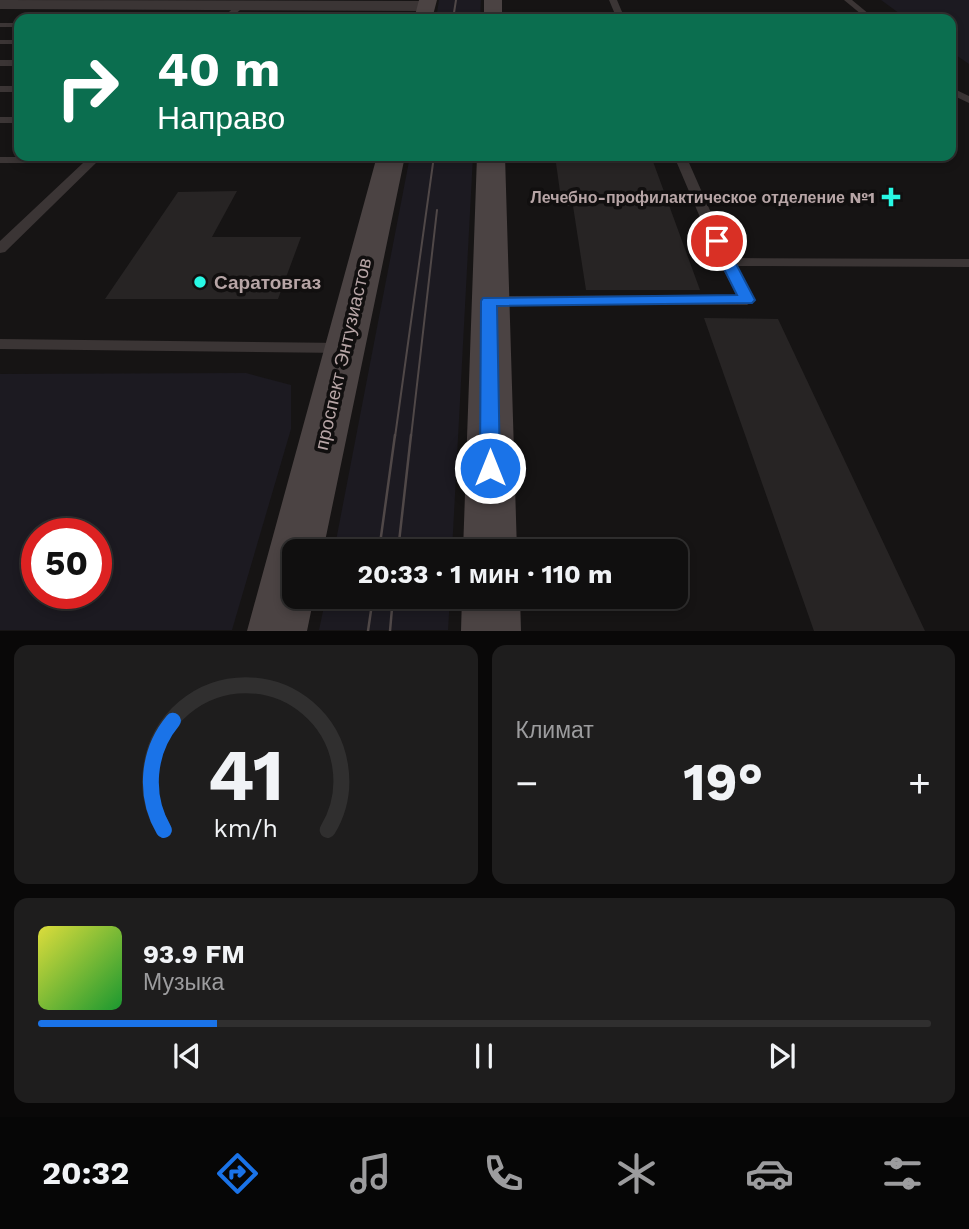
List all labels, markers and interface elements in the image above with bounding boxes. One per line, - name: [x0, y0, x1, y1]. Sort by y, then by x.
- text: 40 m: [157, 40, 280, 98]
- icon: right: [42, 42, 133, 133]
- text: Направо: [157, 99, 285, 137]
- marker: Лечебно-профилактическое отделение №1: [881, 187, 901, 207]
- place label: Лечебно-профилактическое отделение №1: [530, 188, 875, 207]
- pin: [687, 211, 747, 271]
- icon: arrive: [698, 222, 736, 260]
- street label: проспект Энтузиастов: [310, 256, 376, 452]
- place label: Саратовгаз: [214, 271, 321, 294]
- marker: Саратовгаз: [192, 274, 208, 290]
- position arrow: [453, 431, 527, 505]
- speed limit sign: 50: [21, 518, 112, 609]
- text: 20:33 · 1 мин · 110 m: [357, 559, 613, 589]
- text: Климат: [516, 717, 594, 744]
- text: 41: [207, 733, 284, 819]
- text: 19°: [683, 752, 763, 813]
- text: −: [516, 761, 538, 805]
- text: +: [908, 761, 931, 805]
- text: km/h: [214, 814, 278, 843]
- text: 93.9 FM: [143, 939, 245, 969]
- text: Музыка: [143, 969, 224, 996]
- icon: previous: [168, 1037, 206, 1075]
- icon: pause: [465, 1037, 503, 1075]
- icon: next: [763, 1037, 801, 1075]
- icon: directions: [213, 1149, 262, 1198]
- icon: music: [346, 1149, 395, 1198]
- icon: phone: [479, 1149, 528, 1198]
- icon: climate: [612, 1149, 661, 1198]
- icon: car: [745, 1149, 794, 1198]
- icon: filters: [878, 1149, 927, 1198]
- text: 20:32: [42, 1154, 129, 1192]

